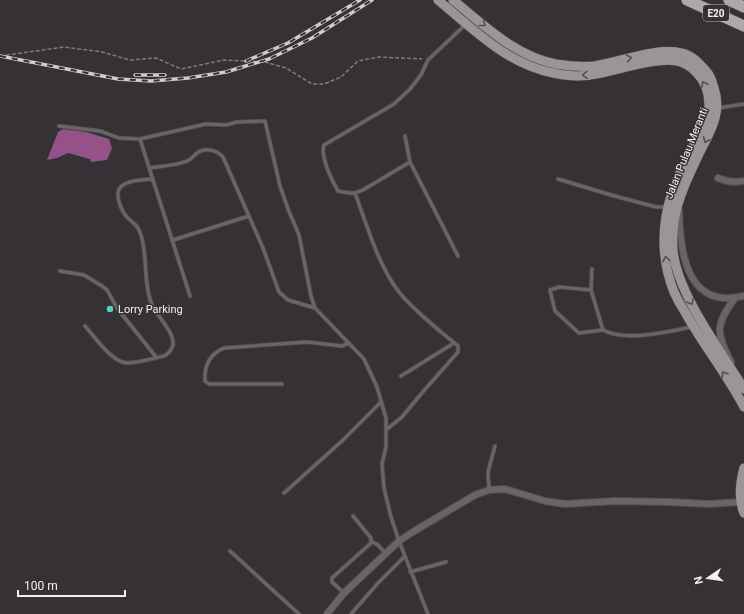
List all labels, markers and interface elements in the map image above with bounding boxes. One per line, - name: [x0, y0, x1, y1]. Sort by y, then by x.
- road number: E20: [703, 5, 729, 21]
- one-way arrow: [479, 20, 486, 27]
- one-way arrow: [626, 55, 632, 63]
- one-way arrow: [582, 71, 588, 79]
- one-way arrow: [701, 80, 709, 88]
- street label: Jalan Pulau Meranti: [662, 106, 711, 201]
- one-way arrow: [703, 135, 711, 143]
- one-way arrow: [662, 256, 671, 262]
- one-way arrow: [687, 298, 694, 305]
- place label: Lorry Parking: [118, 303, 183, 316]
- marker: Lorry Parking: [105, 304, 115, 314]
- one-way arrow: [722, 371, 729, 378]
- north arrow: [688, 558, 728, 598]
- scale bar: [18, 572, 125, 598]
- text: N: [691, 575, 706, 585]
- text: 100 m: [24, 579, 58, 593]

